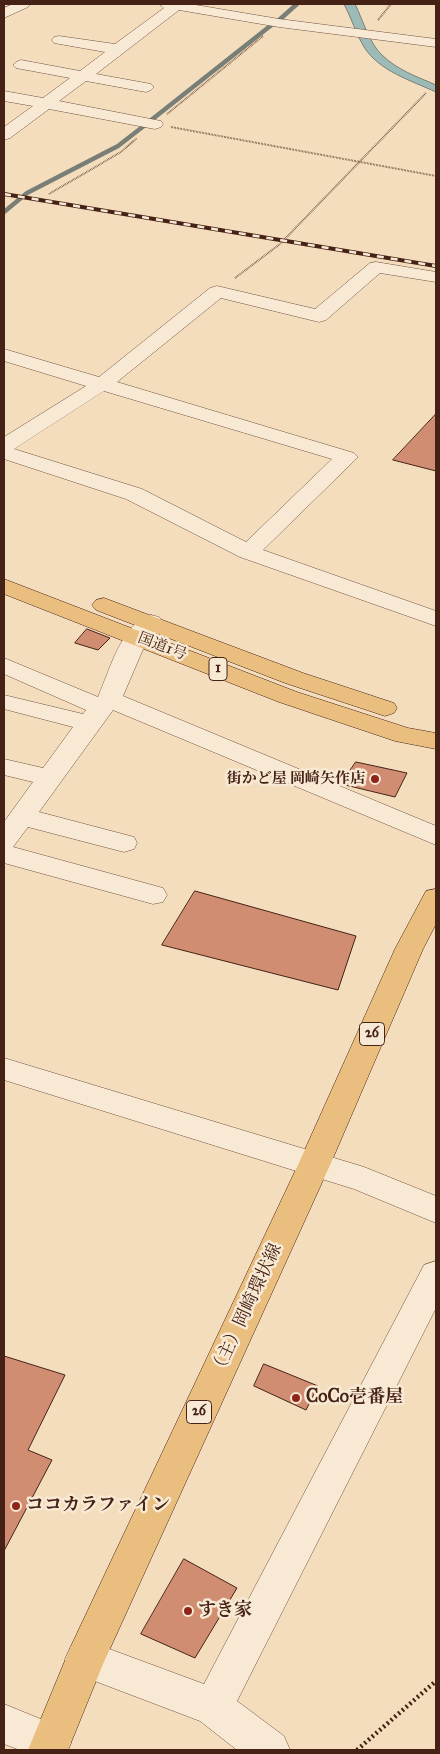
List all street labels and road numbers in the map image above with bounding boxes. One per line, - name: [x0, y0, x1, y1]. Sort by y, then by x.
- street label: 国道1号: [135, 629, 189, 665]
- road number: 1: [209, 658, 227, 681]
- road number: 26: [360, 1022, 384, 1046]
- street label: （主）岡崎環状線: [207, 1240, 287, 1380]
- road number: 26: [186, 1400, 212, 1424]

